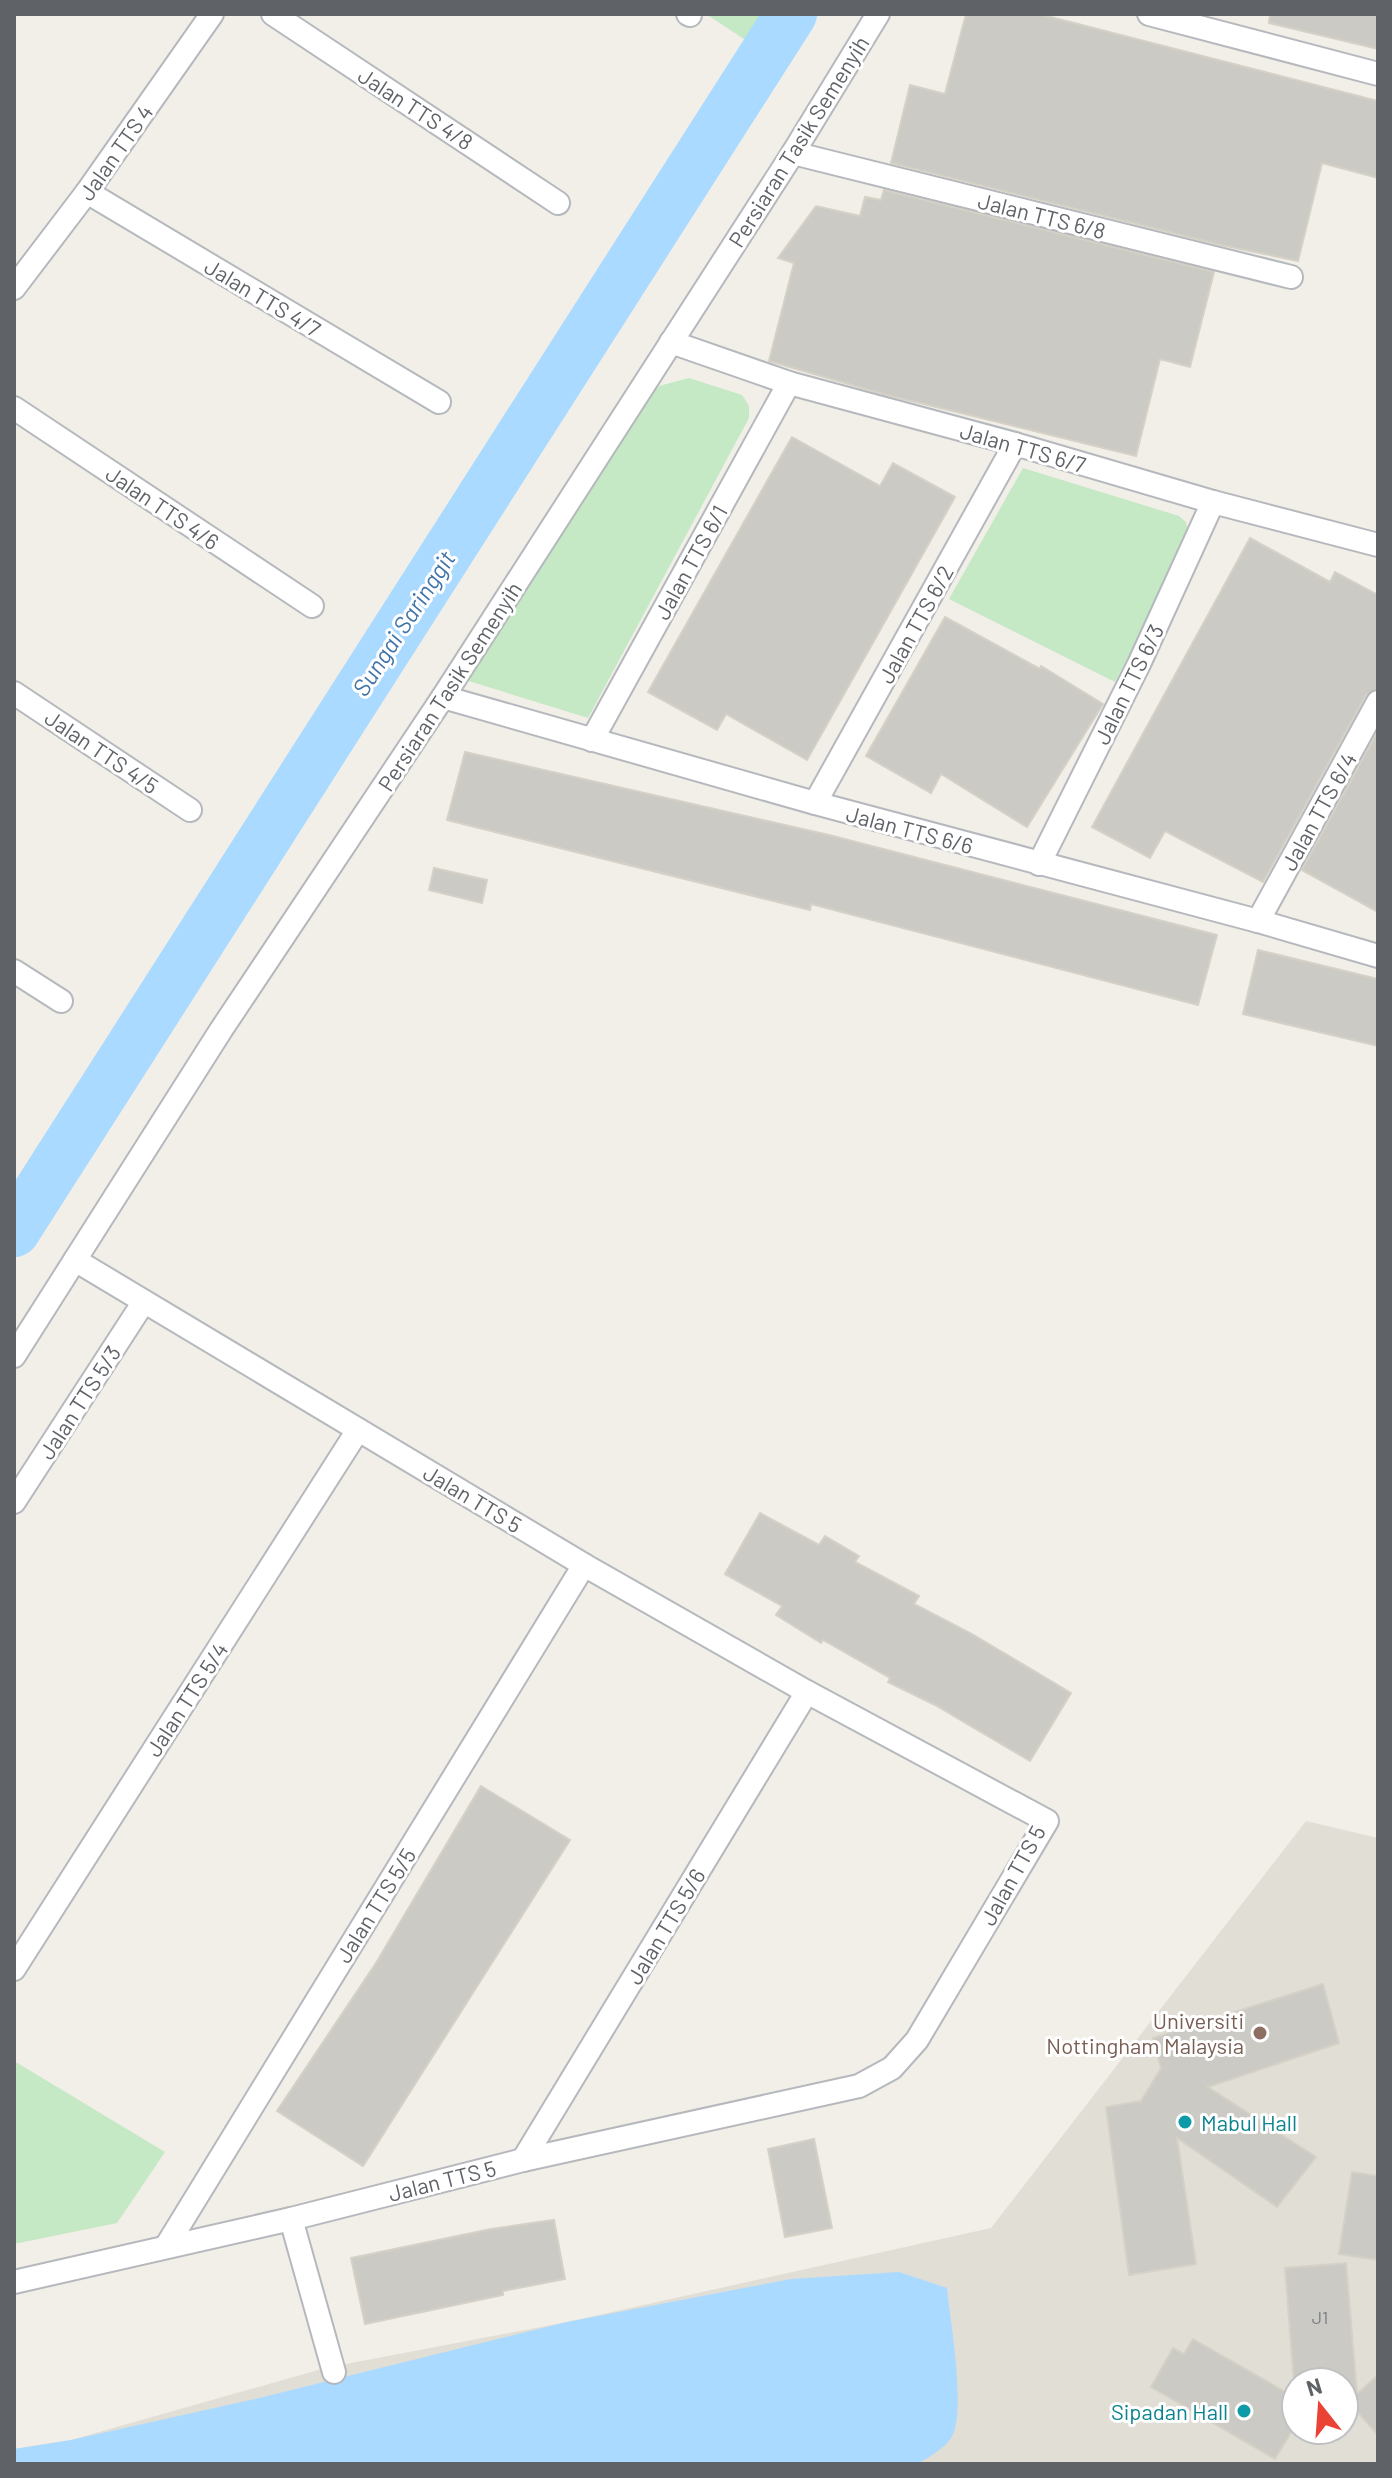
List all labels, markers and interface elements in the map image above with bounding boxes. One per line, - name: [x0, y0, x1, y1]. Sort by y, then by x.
- street label: Persiaran Tasik Semenyih: [722, 31, 874, 251]
- street label: Jalan TTS 4/8: [354, 61, 478, 155]
- street label: Jalan TTS 4: [73, 99, 157, 205]
- street label: Jalan TTS 6/8: [976, 187, 1108, 243]
- street label: Jalan TTS 4/7: [201, 252, 325, 342]
- street label: Jalan TTS 6/7: [957, 417, 1089, 477]
- street label: Jalan TTS 4/6: [101, 460, 225, 554]
- street label: Jalan TTS 6/1: [648, 500, 732, 624]
- water label: Sungai Saringgit: [345, 545, 461, 701]
- street label: Jalan TTS 6/2: [872, 561, 958, 687]
- street label: Persiaran Tasik Semenyih: [372, 577, 526, 795]
- street label: Jalan TTS 6/3: [1088, 620, 1168, 748]
- street label: Jalan TTS 4/5: [40, 704, 164, 798]
- street label: Jalan TTS 6/4: [1275, 747, 1361, 875]
- street label: Jalan TTS 6/6: [844, 800, 976, 858]
- street label: Jalan TTS 5/3: [33, 1340, 125, 1464]
- street label: Jalan TTS 5: [419, 1459, 527, 1537]
- street label: Jalan TTS 5/4: [139, 1637, 233, 1761]
- street label: Jalan TTS 5: [974, 1821, 1050, 1929]
- street label: Jalan TTS 5/5: [329, 1843, 421, 1967]
- street label: Jalan TTS 5/6: [620, 1864, 710, 1988]
- place label: Universiti Nottingham Malaysia: [1046, 2007, 1244, 2058]
- marker: Universiti Nottingham Malaysia: [1251, 2024, 1269, 2042]
- place label: Mabul Hall: [1201, 2109, 1297, 2135]
- marker: Mabul Hall: [1176, 2113, 1194, 2131]
- street label: Jalan TTS 5: [385, 2154, 499, 2206]
- house number: J1: [1312, 2306, 1328, 2328]
- north arrow: [1280, 2366, 1360, 2446]
- text: N: [1303, 2371, 1325, 2400]
- place label: Sipadan Hall: [1111, 2398, 1228, 2424]
- marker: Sipadan Hall: [1235, 2402, 1253, 2420]

